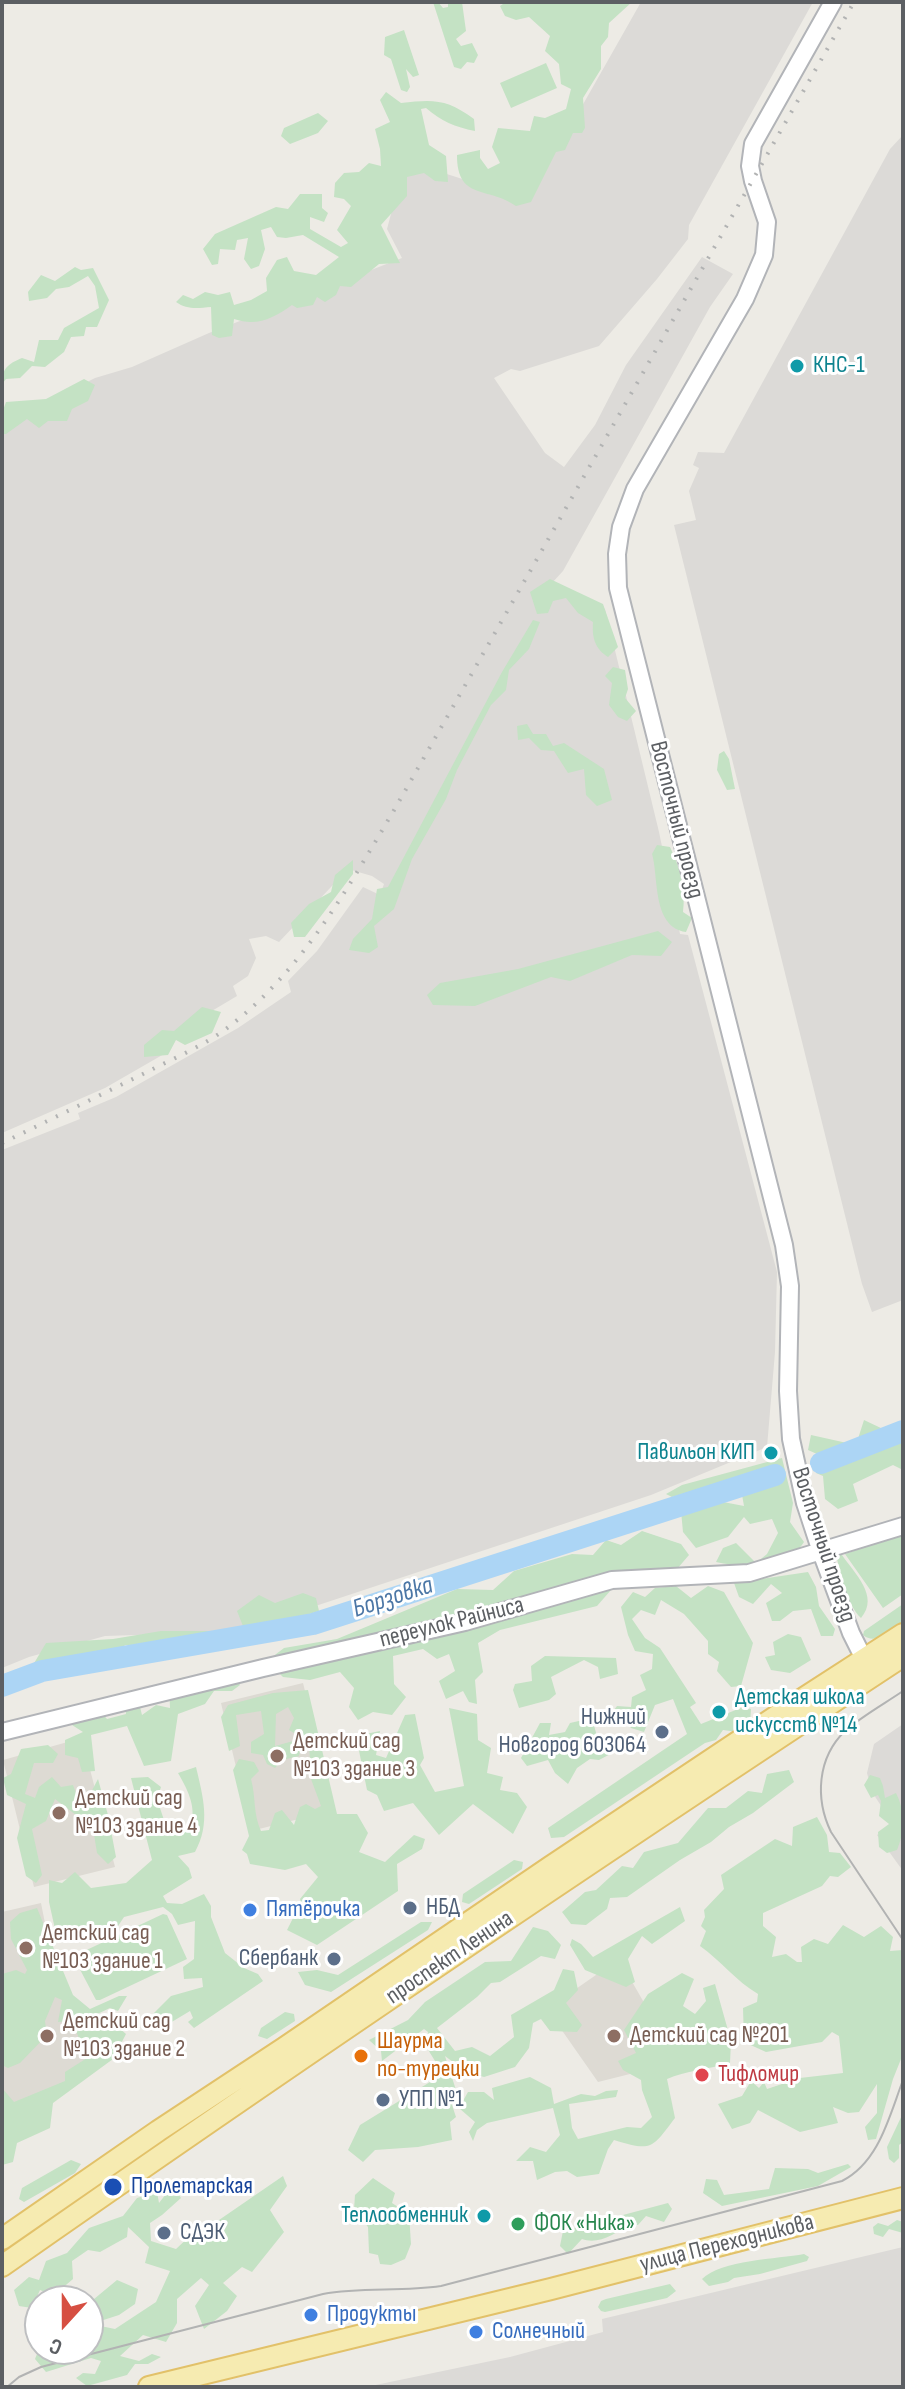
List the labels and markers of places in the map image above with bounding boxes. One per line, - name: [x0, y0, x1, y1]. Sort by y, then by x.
- place label: КНС-1: [813, 352, 865, 380]
- marker: КНС-1: [788, 357, 806, 375]
- place label: Павильон КИП: [637, 1439, 755, 1467]
- marker: Павильон КИП: [762, 1444, 780, 1462]
- place label: Детская школа искусств №14: [735, 1684, 865, 1740]
- marker: Детская школа искусств №14: [710, 1703, 728, 1721]
- place label: Нижний Новгород 603064: [498, 1704, 646, 1760]
- marker: Нижний Новгород 603064: [653, 1723, 671, 1741]
- place label: Детский сад №103 здание 3: [293, 1728, 415, 1784]
- marker: Детский сад №103 здание 3: [268, 1747, 286, 1765]
- place label: Детский сад №103 здание 4: [75, 1785, 197, 1841]
- marker: Детский сад №103 здание 4: [50, 1804, 68, 1822]
- place label: НБД: [426, 1894, 460, 1922]
- place label: Пятёрочка: [266, 1896, 360, 1924]
- marker: НБД: [401, 1899, 419, 1917]
- marker: Пятёрочка: [241, 1901, 259, 1919]
- place label: Детский сад №103 здание 1: [42, 1920, 163, 1976]
- marker: Детский сад №103 здание 1: [17, 1939, 35, 1957]
- place label: Сбербанк: [239, 1945, 318, 1973]
- marker: Сбербанк: [325, 1950, 343, 1968]
- place label: Детский сад №103 здание 2: [63, 2008, 185, 2064]
- place label: Детский сад №201: [630, 2022, 788, 2050]
- marker: Детский сад №103 здание 2: [38, 2027, 56, 2045]
- marker: Детский сад №201: [605, 2027, 623, 2045]
- place label: Шаурма по-турецки: [377, 2028, 480, 2084]
- marker: Шаурма по-турецки: [352, 2047, 370, 2065]
- place label: Тифломир: [718, 2061, 799, 2089]
- marker: Тифломир: [693, 2066, 711, 2084]
- place label: УПП №1: [399, 2086, 464, 2114]
- marker: УПП №1: [374, 2091, 392, 2109]
- place label: Пролетарская: [131, 2173, 253, 2201]
- marker: Пролетарская: [102, 2176, 124, 2198]
- place label: Теплообменник: [341, 2202, 468, 2230]
- marker: Теплообменник: [475, 2207, 493, 2225]
- place label: ФОК «Ника»: [534, 2210, 635, 2238]
- marker: ФОК «Ника»: [509, 2215, 527, 2233]
- place label: СДЭК: [180, 2219, 225, 2247]
- marker: СДЭК: [155, 2224, 173, 2242]
- place label: Продукты: [327, 2301, 416, 2329]
- marker: Продукты: [302, 2306, 320, 2324]
- place label: Солнечный: [492, 2318, 585, 2346]
- marker: Солнечный: [467, 2323, 485, 2341]

